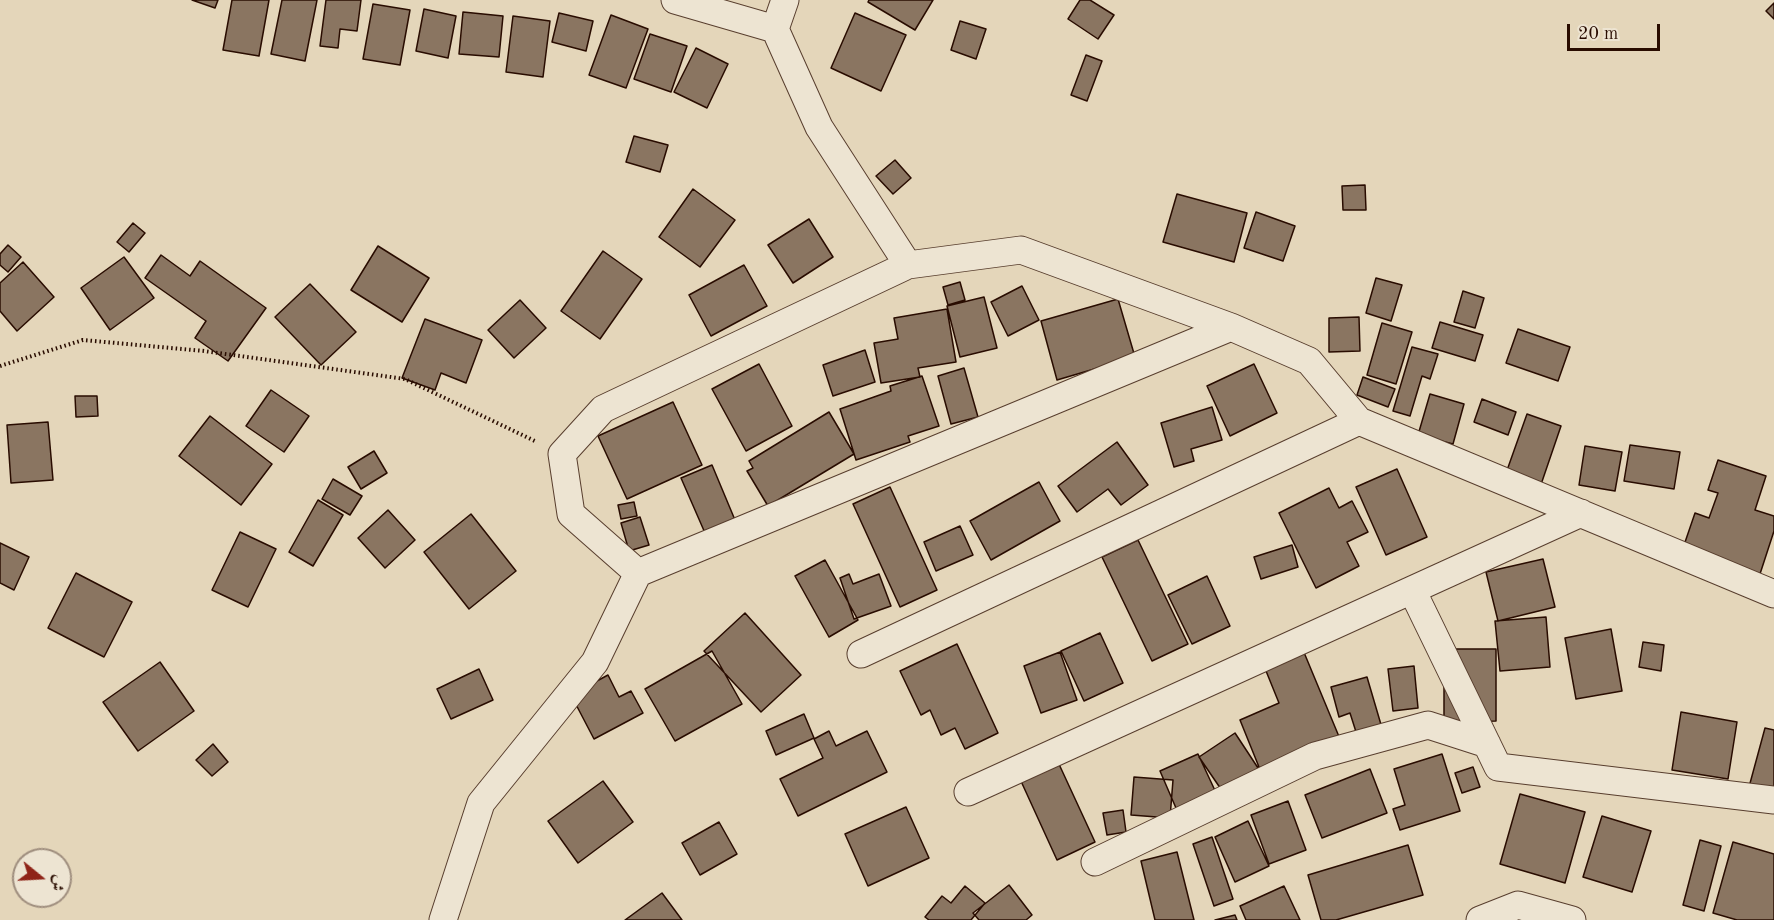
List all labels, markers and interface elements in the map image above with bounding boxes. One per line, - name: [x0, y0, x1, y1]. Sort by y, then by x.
- scale bar: [1570, 12, 1663, 50]
- text: 20 m: [1578, 25, 1618, 43]
- north arrow: [12, 848, 72, 908]
- text: ش: [47, 873, 67, 893]

